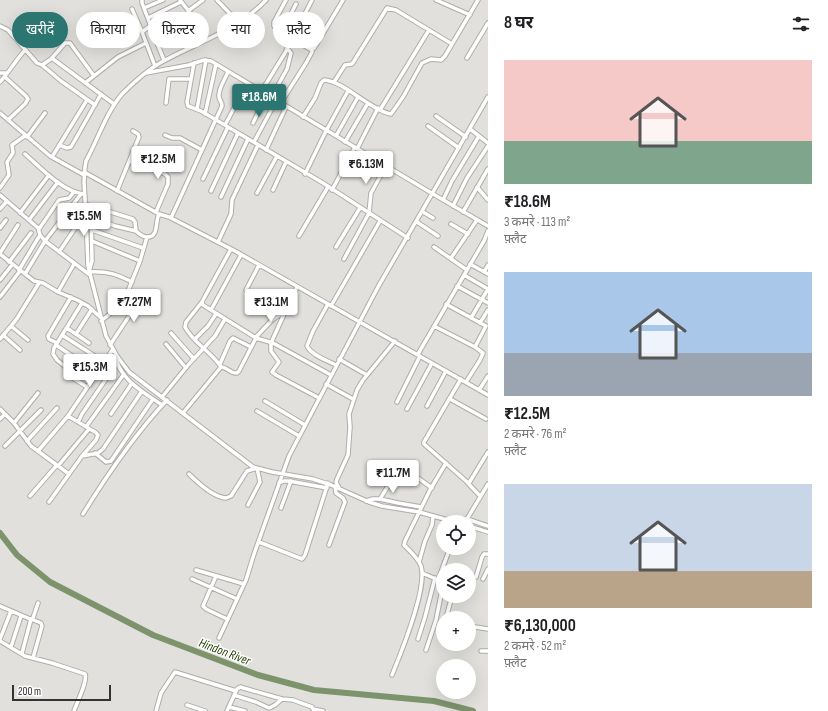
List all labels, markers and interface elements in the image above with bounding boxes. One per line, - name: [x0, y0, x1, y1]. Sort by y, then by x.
- chip: खरीदें: [12, 12, 68, 48]
- chip: किराया: [76, 12, 140, 48]
- chip: फ़िल्टर: [148, 12, 209, 48]
- chip: नया: [217, 12, 265, 48]
- chip: फ़्लैट: [273, 12, 325, 48]
- text: 8 घर: [504, 13, 533, 33]
- icon: filters: [790, 13, 812, 35]
- pin: ₹18.6M: [226, 84, 292, 118]
- icon: home: [622, 86, 694, 158]
- text: ₹18.6M: [241, 89, 277, 105]
- pin: ₹12.5M: [125, 146, 191, 180]
- text: ₹12.5M: [140, 151, 176, 167]
- pin: ₹6.13M: [333, 151, 399, 185]
- text: ₹6.13M: [348, 156, 384, 172]
- text: ₹18.6M: [504, 192, 551, 212]
- pin: ₹15.5M: [51, 203, 117, 237]
- text: ₹15.5M: [66, 208, 102, 224]
- text: 3 कमरे · 113 m²: [504, 214, 570, 230]
- text: फ़्लैट: [504, 231, 527, 247]
- pin: ₹7.27M: [101, 289, 167, 323]
- pin: ₹13.1M: [238, 289, 304, 323]
- text: ₹7.27M: [117, 294, 151, 310]
- text: ₹13.1M: [254, 294, 288, 310]
- icon: home: [622, 298, 694, 370]
- pin: ₹15.3M: [57, 354, 123, 388]
- text: ₹15.3M: [72, 359, 108, 375]
- text: ₹12.5M: [504, 404, 550, 424]
- text: 2 कमरे · 76 m²: [504, 426, 567, 442]
- text: फ़्लैट: [504, 443, 527, 459]
- pin: ₹11.7M: [360, 460, 426, 494]
- text: ₹11.7M: [376, 465, 410, 481]
- icon: home: [622, 510, 694, 582]
- map controls: [436, 515, 476, 699]
- button: locate: [436, 515, 476, 555]
- button: layers: [436, 563, 476, 603]
- button: +: [436, 611, 476, 651]
- text: ₹6,130,000: [504, 616, 576, 636]
- water label: Hindon River: [197, 635, 254, 670]
- text: 2 कमरे · 52 m²: [504, 638, 566, 654]
- text: फ़्लैट: [504, 655, 527, 671]
- button: −: [436, 659, 476, 699]
- scale bar: [12, 683, 111, 702]
- text: 200 m: [18, 685, 41, 698]

